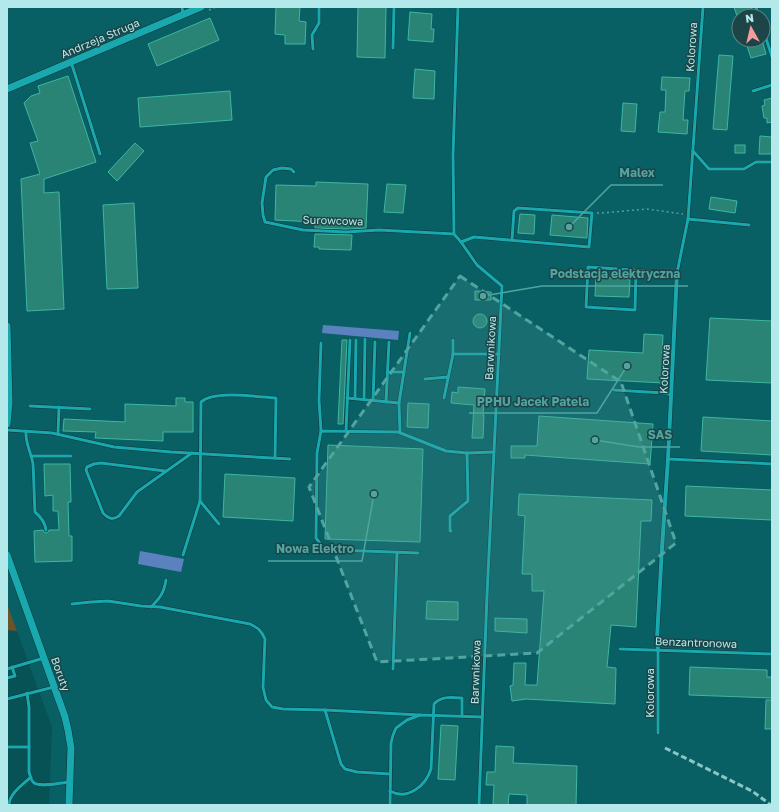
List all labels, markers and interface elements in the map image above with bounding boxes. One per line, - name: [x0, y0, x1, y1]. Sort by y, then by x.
- north arrow: [731, 8, 771, 48]
- text: N: [744, 11, 755, 25]
- street label: Andrzeja Struga: [59, 16, 141, 60]
- street label: Kolorowa: [683, 22, 699, 72]
- callout: Malex: [611, 161, 663, 185]
- text: Malex: [619, 165, 655, 180]
- street label: Surowcowa: [303, 212, 363, 228]
- callout: Podstacja elektryczna: [542, 262, 688, 286]
- text: Podstacja elektryczna: [550, 266, 680, 281]
- street label: Barwnikowa: [482, 316, 498, 380]
- street label: Kolorowa: [656, 344, 672, 394]
- callout: PPHU Jacek Patela: [469, 389, 597, 413]
- text: PPHU Jacek Patela: [477, 394, 589, 409]
- callout: SAS: [639, 423, 680, 447]
- text: SAS: [648, 427, 672, 442]
- callout: Nowa Elektro: [268, 537, 362, 561]
- text: Nowa Elektro: [276, 541, 354, 556]
- street label: Benzantronowa: [655, 634, 737, 650]
- street label: Barwnikowa: [467, 640, 483, 704]
- street label: Boruty: [49, 655, 73, 693]
- street label: Kolorowa: [643, 668, 656, 718]

